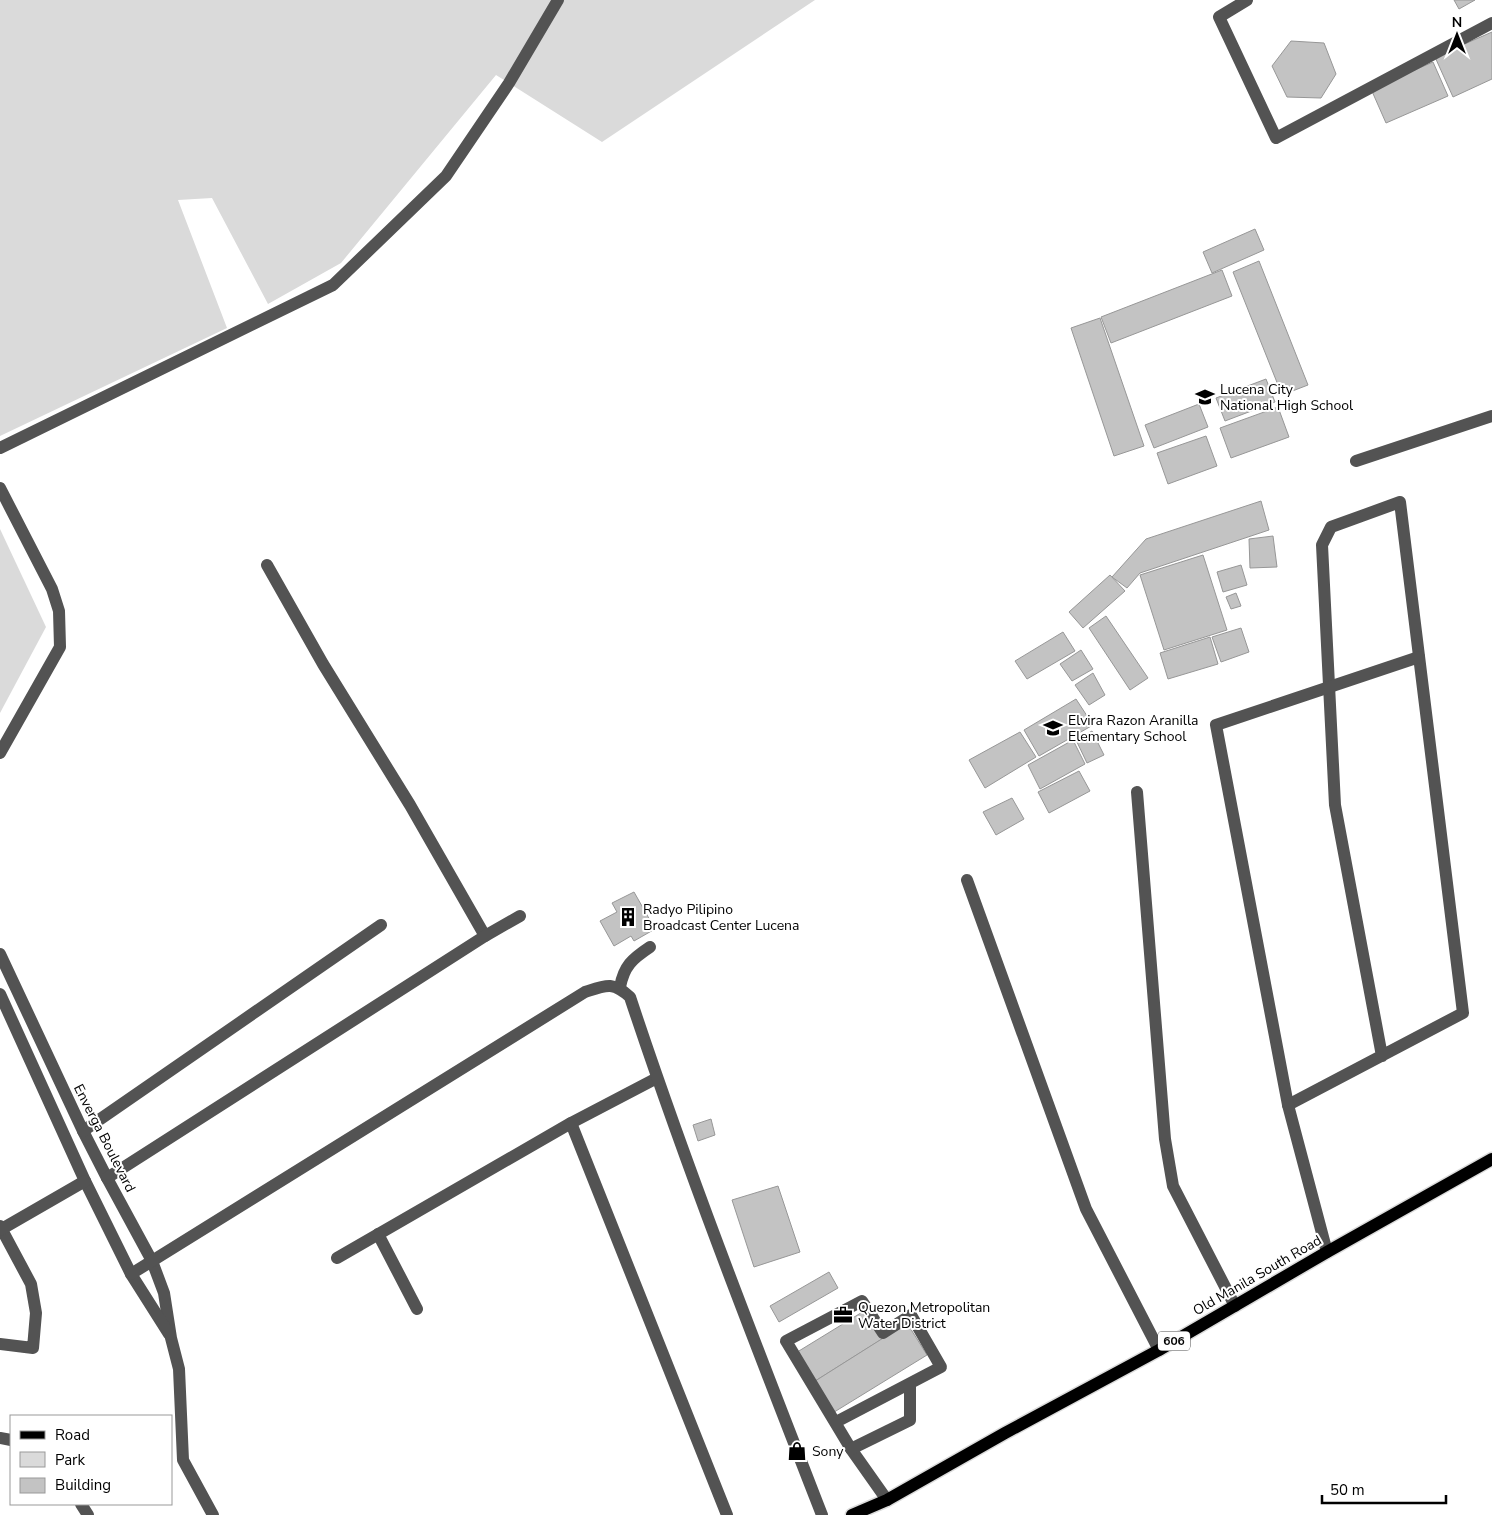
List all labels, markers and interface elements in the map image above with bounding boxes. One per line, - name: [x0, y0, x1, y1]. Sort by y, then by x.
- north arrow: [1432, 10, 1482, 60]
- text: N: [1452, 13, 1462, 32]
- place label: Lucena City National High School: [1220, 380, 1354, 415]
- school or university icon: Lucena City National High School: [1194, 386, 1216, 408]
- place label: Elvira Razon Aranilla Elementary School: [1068, 711, 1198, 746]
- school or university icon: Elvira Razon Aranilla Elementary School: [1042, 717, 1064, 739]
- place label: Radyo Pilipino Broadcast Center Lucena: [643, 900, 799, 935]
- building icon: Radyo Pilipino Broadcast Center Lucena: [617, 906, 639, 928]
- street label: Enverga Boulevard: [69, 1081, 140, 1195]
- street label: Old Manila South Road: [1189, 1231, 1325, 1320]
- place label: Quezon Metropolitan Water District: [858, 1298, 990, 1333]
- office icon: Quezon Metropolitan Water District: [832, 1304, 854, 1326]
- road number: 606: [1158, 1332, 1190, 1350]
- legend: [10, 1415, 172, 1505]
- text: Road: [55, 1425, 90, 1445]
- shop icon: Sony: [786, 1440, 808, 1462]
- place label: Sony: [812, 1442, 844, 1461]
- text: Park: [55, 1450, 85, 1470]
- scale bar: [1322, 1472, 1446, 1504]
- text: Building: [55, 1475, 111, 1495]
- text: 50 m: [1330, 1480, 1365, 1500]

